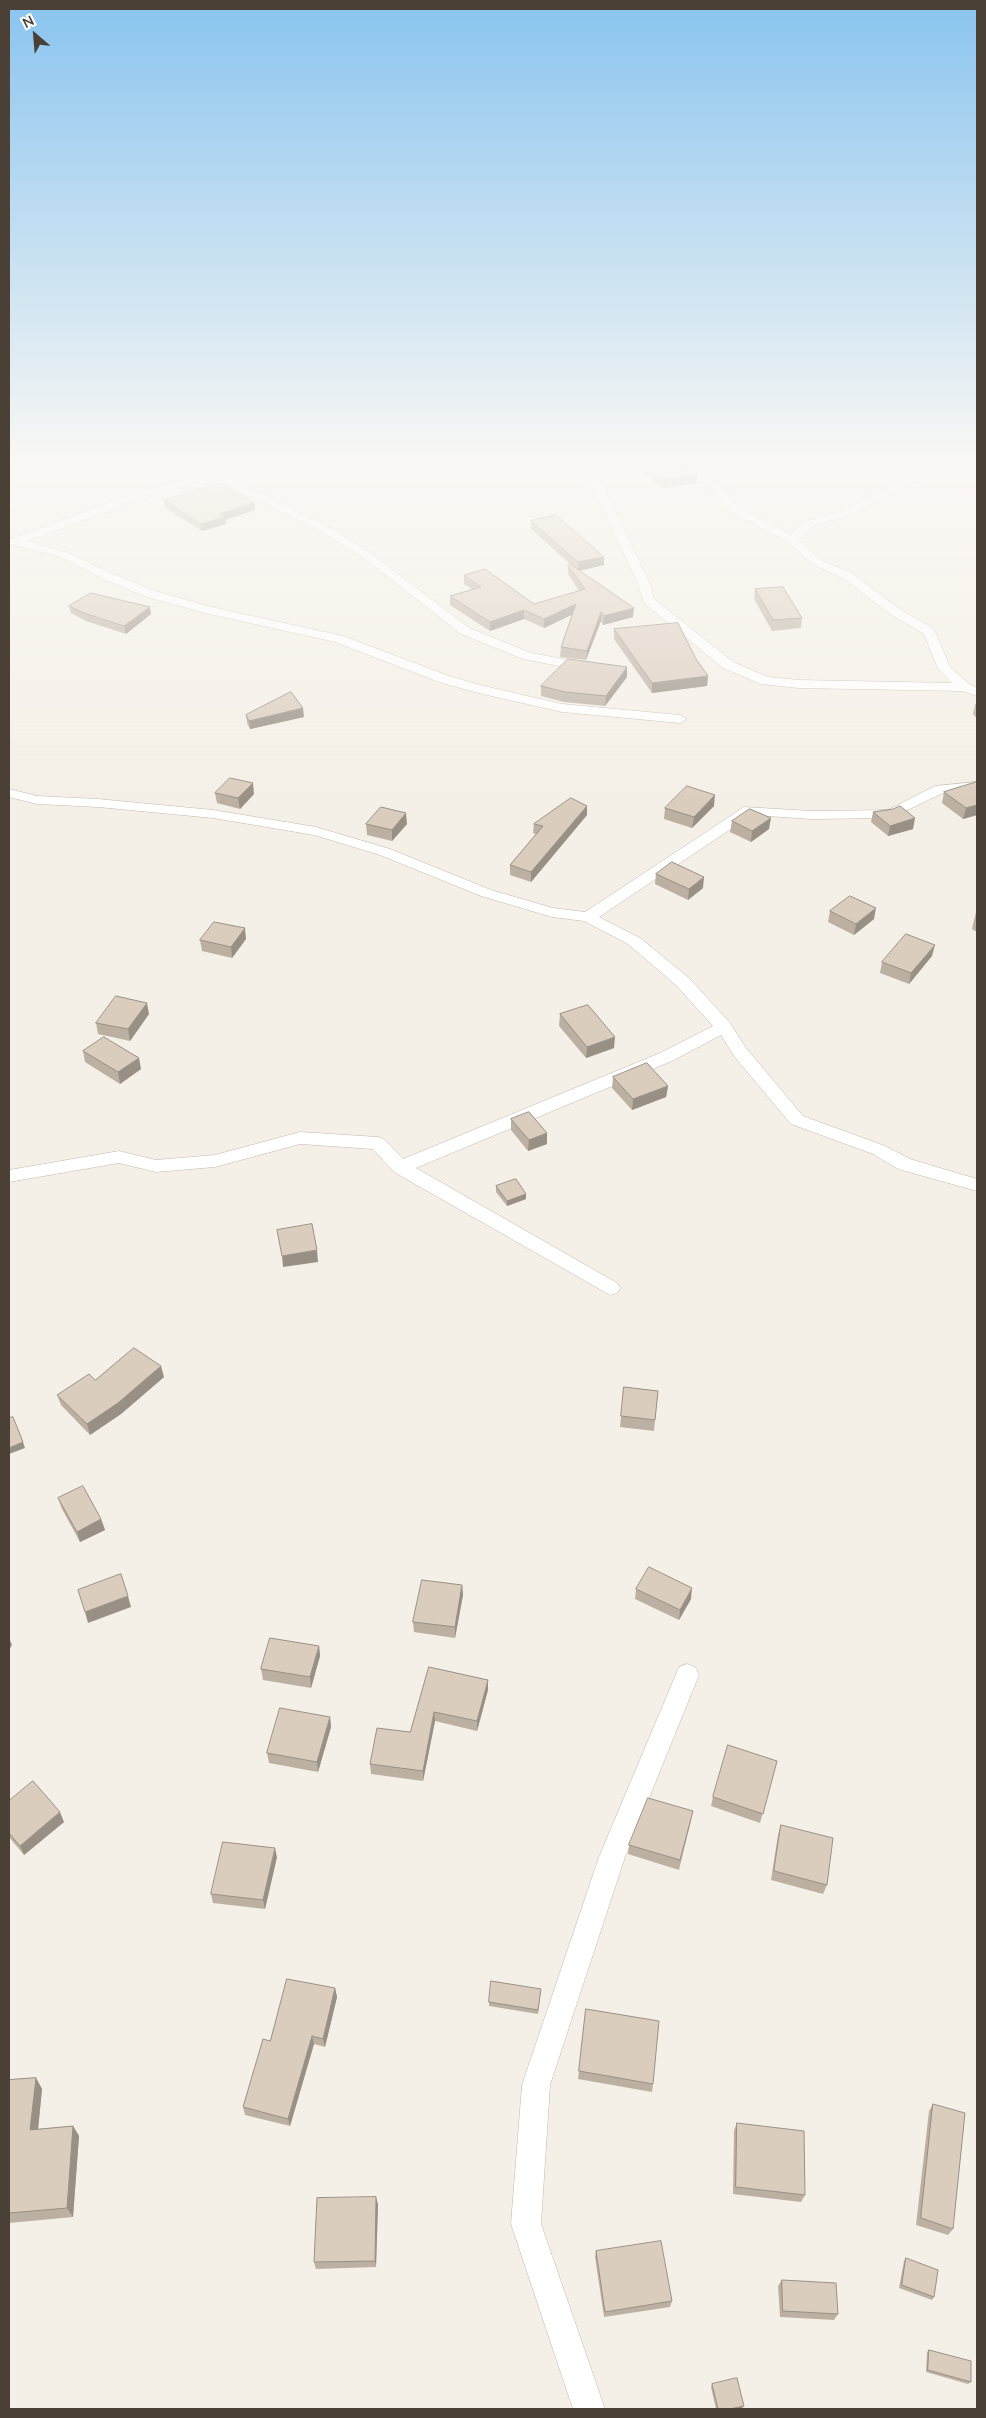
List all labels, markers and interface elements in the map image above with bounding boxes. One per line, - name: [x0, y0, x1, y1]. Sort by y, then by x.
- north arrow: [10, 10, 60, 60]
- text: N: [19, 11, 37, 32]

